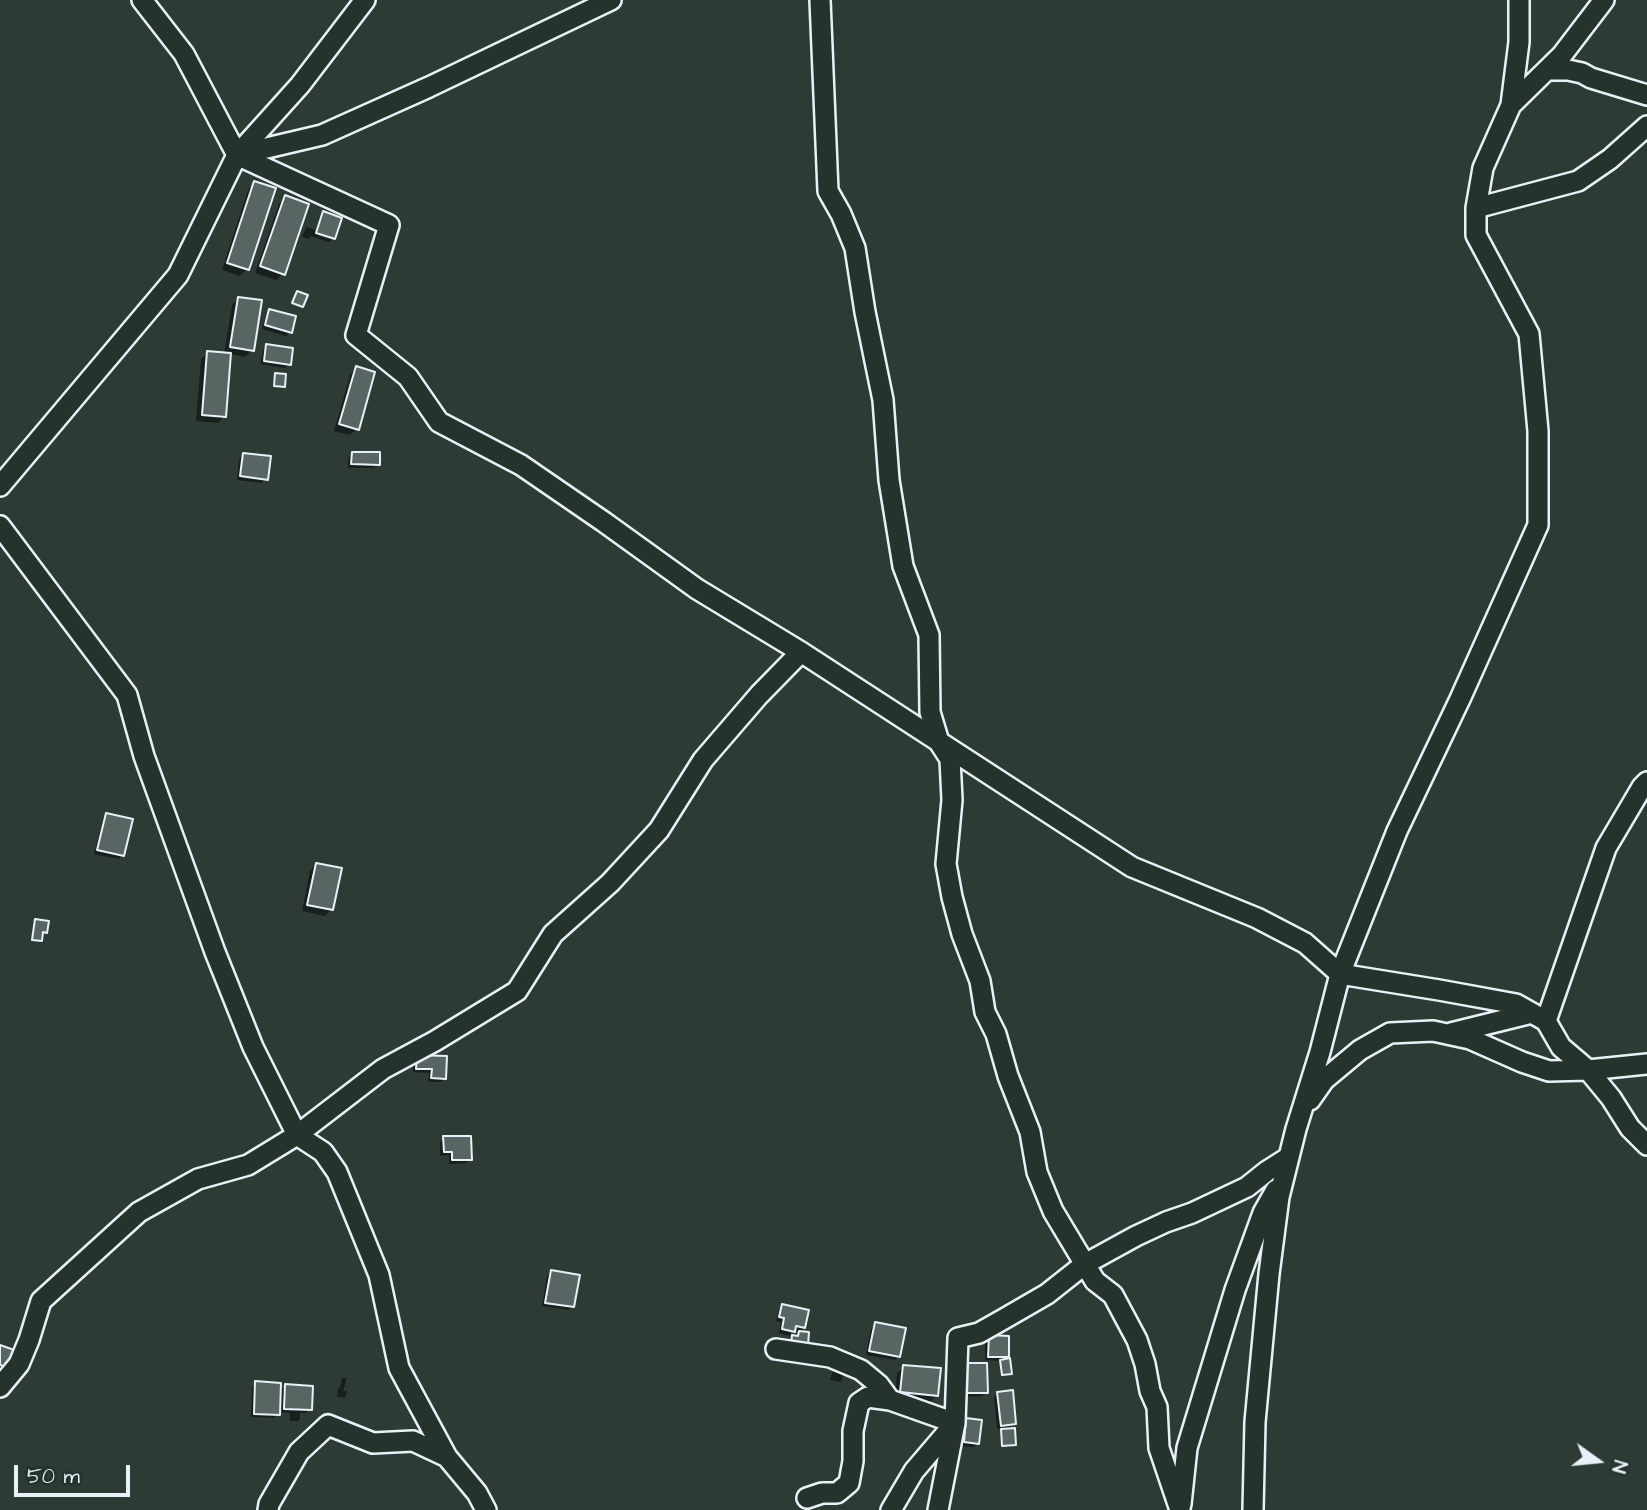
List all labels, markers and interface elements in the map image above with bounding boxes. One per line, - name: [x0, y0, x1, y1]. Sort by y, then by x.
- north arrow: [1563, 1426, 1633, 1496]
- scale bar: [18, 1450, 133, 1494]
- text: N: [1604, 1457, 1633, 1476]
- text: 50 m: [27, 1462, 80, 1491]

